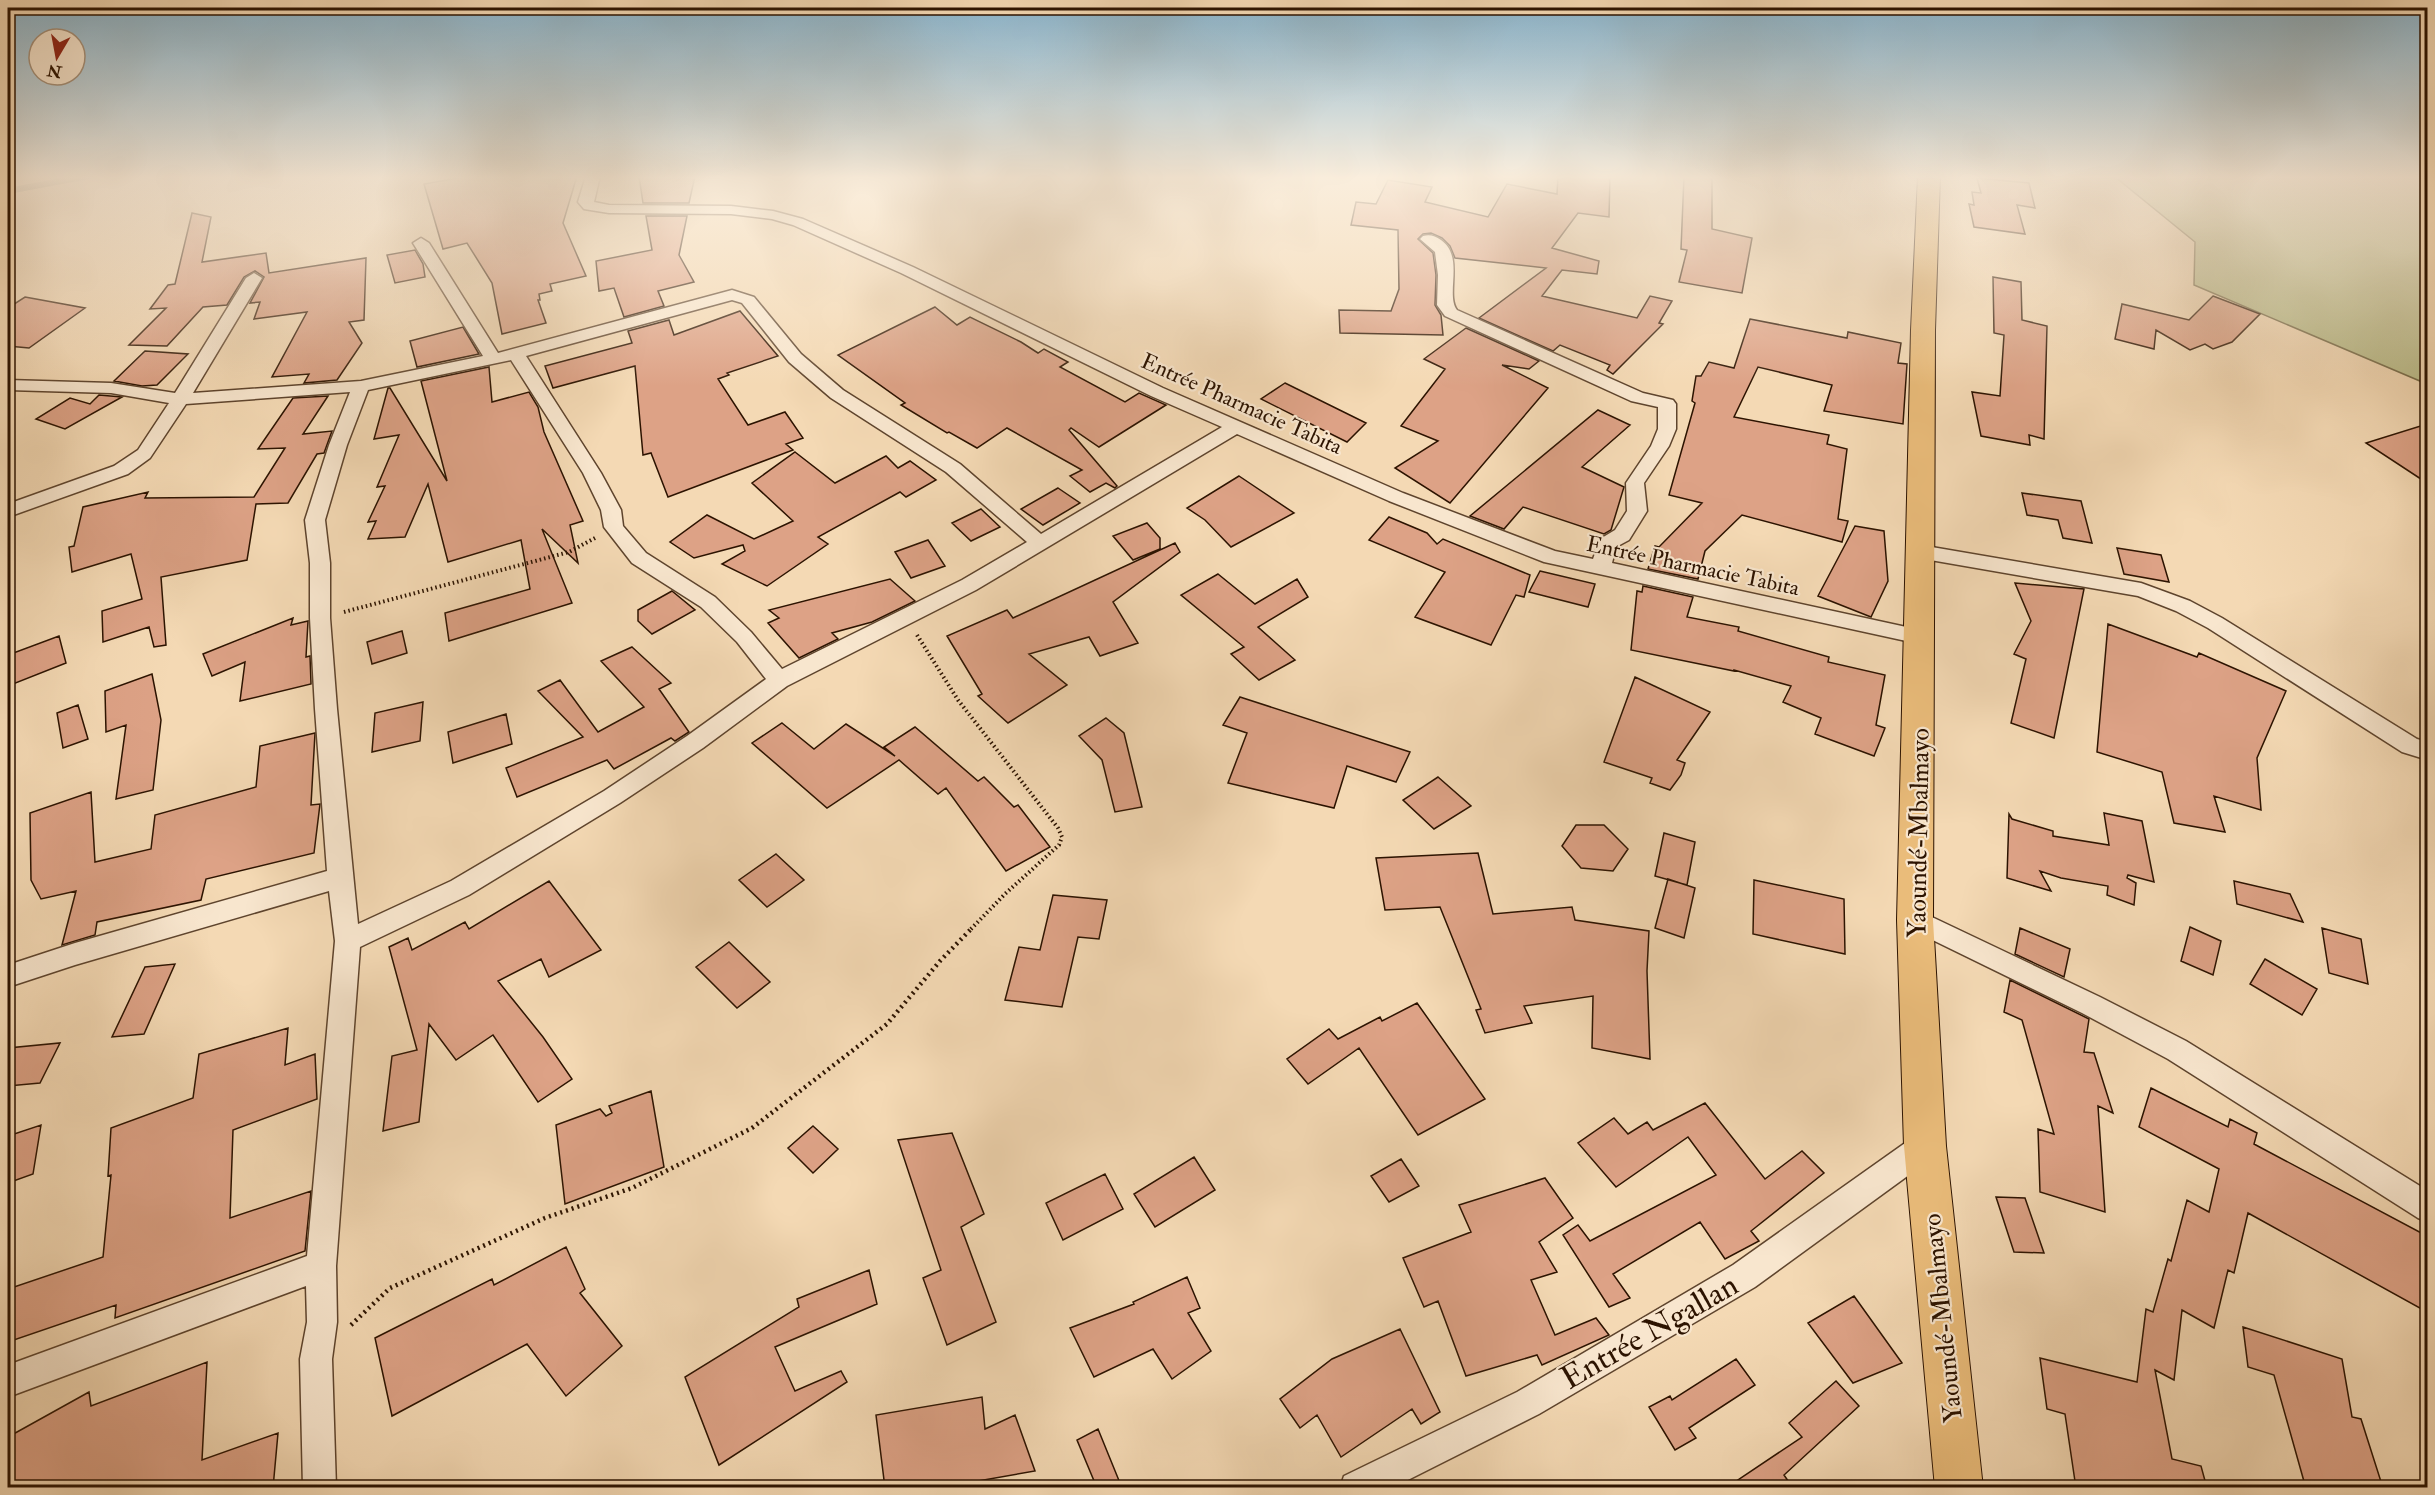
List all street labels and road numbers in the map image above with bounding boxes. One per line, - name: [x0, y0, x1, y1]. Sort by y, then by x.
- street label: Entrée Pharmacie Tabita: [1137, 347, 1347, 461]
- street label: Entrée Pharmacie Tabita: [1584, 530, 1803, 602]
- street label: Yaoundé-Mbalmayo: [1901, 728, 1937, 938]
- street label: Yaoundé-Mbalmayo: [1916, 1212, 1970, 1424]
- street label: Entrée Ngallan: [1554, 1265, 1745, 1399]

